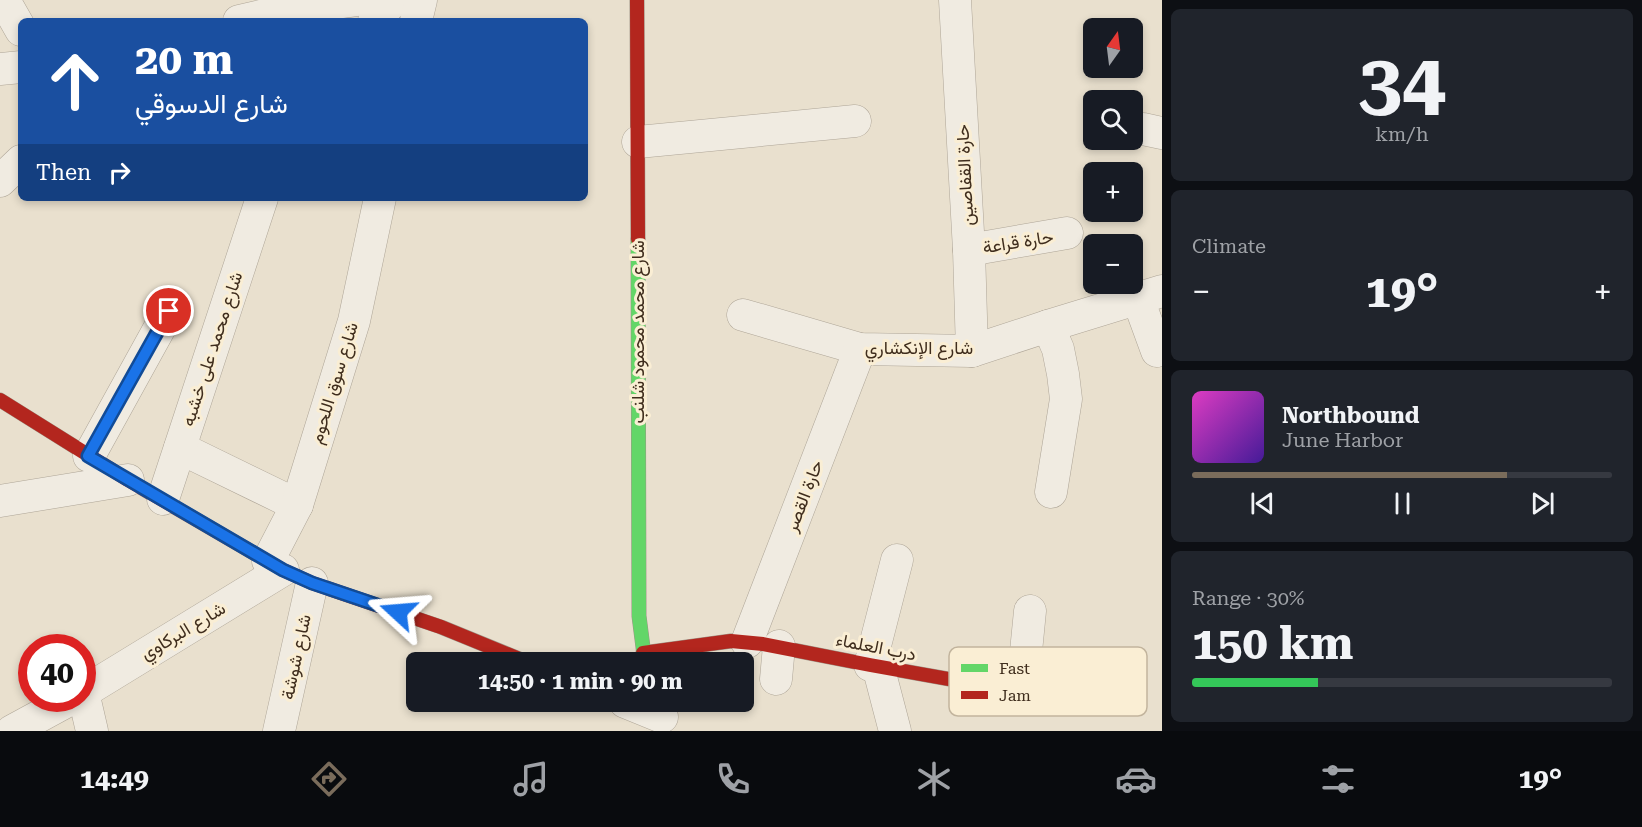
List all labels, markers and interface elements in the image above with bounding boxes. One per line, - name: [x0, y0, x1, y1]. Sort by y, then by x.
- north arrow: [1083, 18, 1143, 78]
- map controls: [1083, 18, 1143, 294]
- text: 20 m: [135, 35, 233, 84]
- text: 34: [1358, 37, 1446, 128]
- icon: ahead: [36, 42, 114, 120]
- text: شارع الدسوقي: [135, 88, 288, 120]
- button: search: [1083, 90, 1143, 150]
- text: km/h: [1375, 122, 1429, 146]
- street label: حارة القفاصين: [951, 124, 979, 226]
- icon: right: [103, 156, 136, 189]
- text: Then: [36, 160, 91, 185]
- button: +: [1083, 162, 1143, 222]
- street label: حارة قراعة: [981, 226, 1055, 258]
- button: −: [1083, 234, 1143, 294]
- text: Climate: [1192, 234, 1266, 258]
- street label: شارع محمد محمود شلنب: [627, 240, 650, 424]
- text: 19°: [1366, 265, 1438, 318]
- street label: شارع محمد على خشبه: [177, 269, 248, 429]
- text: −: [1192, 272, 1210, 311]
- text: +: [1594, 272, 1612, 311]
- pin: [143, 285, 194, 336]
- icon: arrive: [152, 294, 185, 327]
- street label: شارع سوق اللحوم: [305, 320, 364, 447]
- street label: شارع الإنكشاري: [865, 337, 973, 363]
- text: Northbound: [1282, 403, 1420, 428]
- text: June Harbor: [1282, 428, 1403, 452]
- street label: حارة القصر: [780, 457, 828, 536]
- icon: previous: [1246, 487, 1279, 520]
- icon: pause: [1386, 487, 1419, 520]
- icon: next: [1526, 487, 1559, 520]
- position arrow: [366, 580, 430, 644]
- text: Range · 30%: [1192, 586, 1304, 610]
- street label: شارع البركاوي: [137, 597, 231, 668]
- street label: شارع شوشة: [276, 612, 317, 702]
- text: 150 km: [1192, 617, 1353, 670]
- street label: درب العلماء: [834, 628, 918, 666]
- speed limit sign: 40: [18, 634, 96, 712]
- legend: [949, 647, 1147, 716]
- text: Fast: [999, 659, 1030, 678]
- text: 14:50 · 1 min · 90 m: [478, 669, 682, 694]
- text: Jam: [999, 686, 1031, 705]
- icon: directions: [308, 758, 350, 800]
- icon: music: [510, 758, 552, 800]
- icon: phone: [712, 758, 754, 800]
- icon: climate: [913, 758, 955, 800]
- icon: car: [1115, 758, 1157, 800]
- icon: filters: [1317, 758, 1359, 800]
- text: 14:49: [80, 763, 149, 795]
- text: 19°: [1518, 763, 1562, 795]

